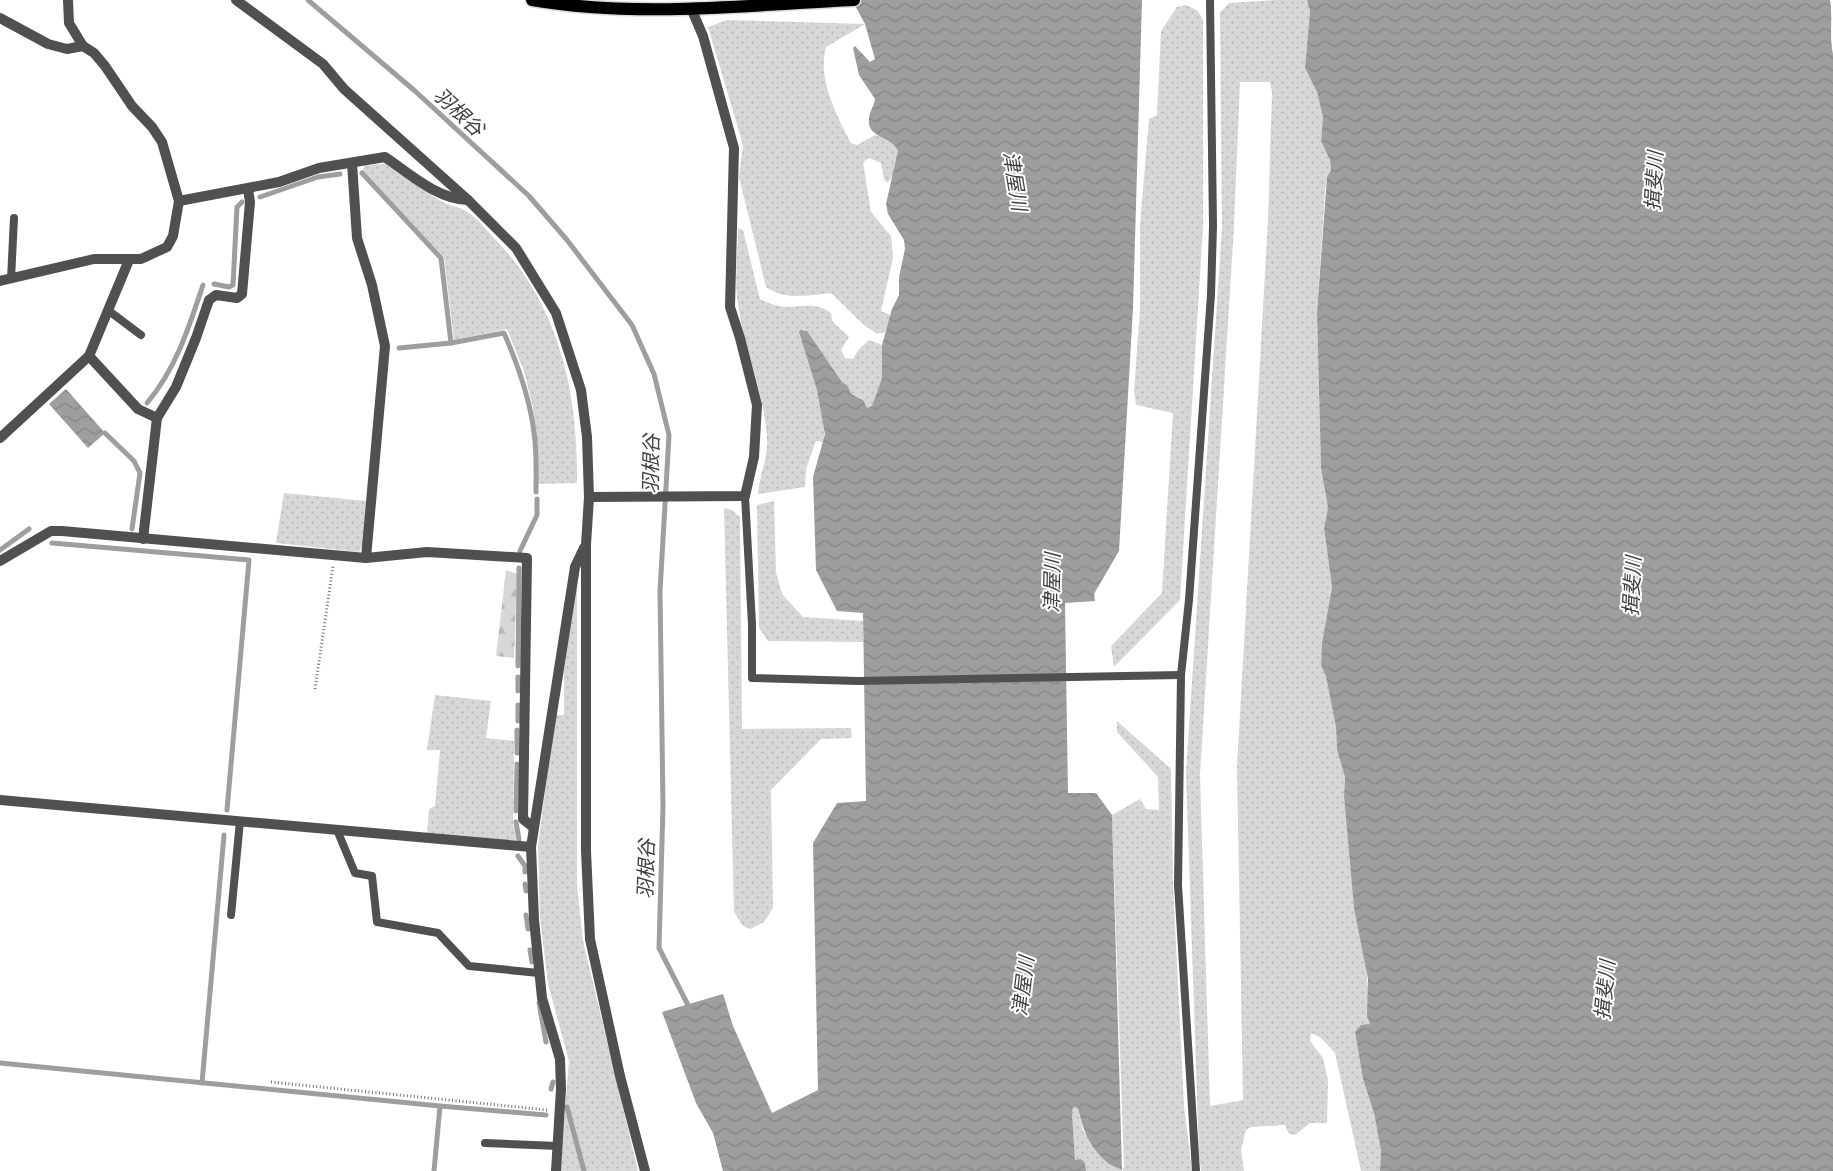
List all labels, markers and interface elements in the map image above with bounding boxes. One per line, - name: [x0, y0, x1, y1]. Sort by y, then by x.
- water label: 羽根谷: [427, 81, 492, 145]
- water label: 揖斐川: [1638, 148, 1671, 212]
- water label: 津屋川: [995, 149, 1034, 215]
- water label: 羽根谷: [636, 432, 667, 494]
- water label: 津屋川: [1037, 551, 1068, 613]
- water label: 揖斐川: [1616, 553, 1649, 617]
- water label: 羽根谷: [631, 837, 662, 900]
- water label: 津屋川: [1005, 953, 1042, 1018]
- water label: 揖斐川: [1588, 957, 1623, 1021]

